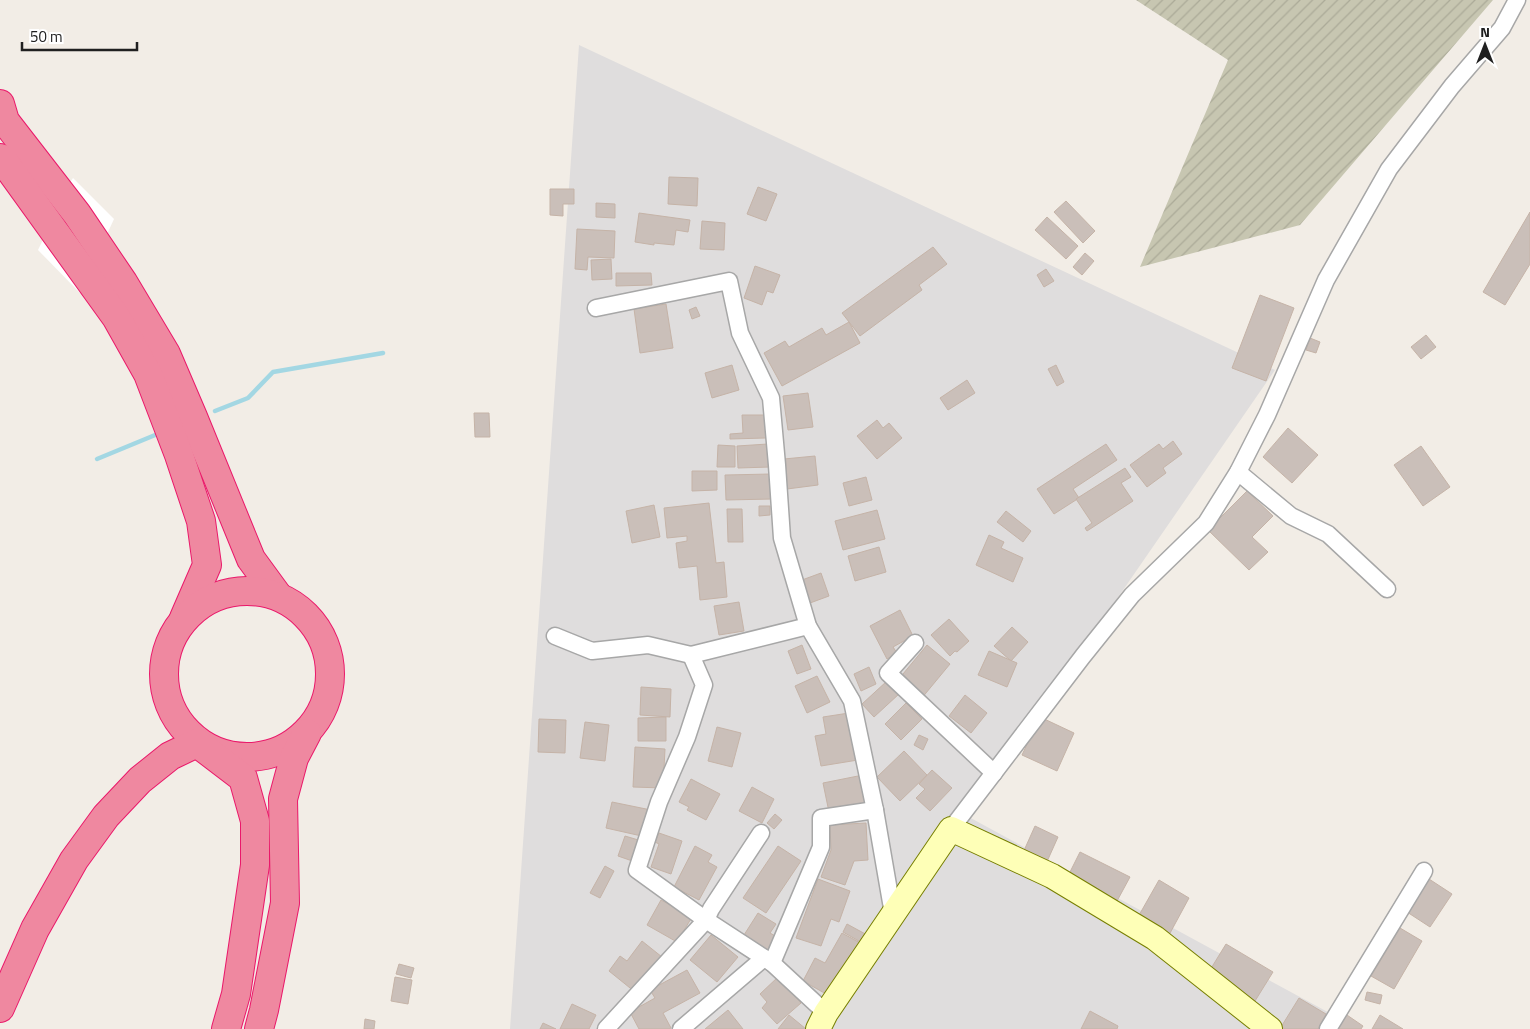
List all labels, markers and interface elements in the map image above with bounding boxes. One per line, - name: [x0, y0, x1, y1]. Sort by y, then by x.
- scale bar: [22, 20, 138, 52]
- north arrow: [1460, 20, 1510, 70]
- text: N: [1480, 21, 1490, 42]
- text: 50 m: [30, 25, 63, 48]

